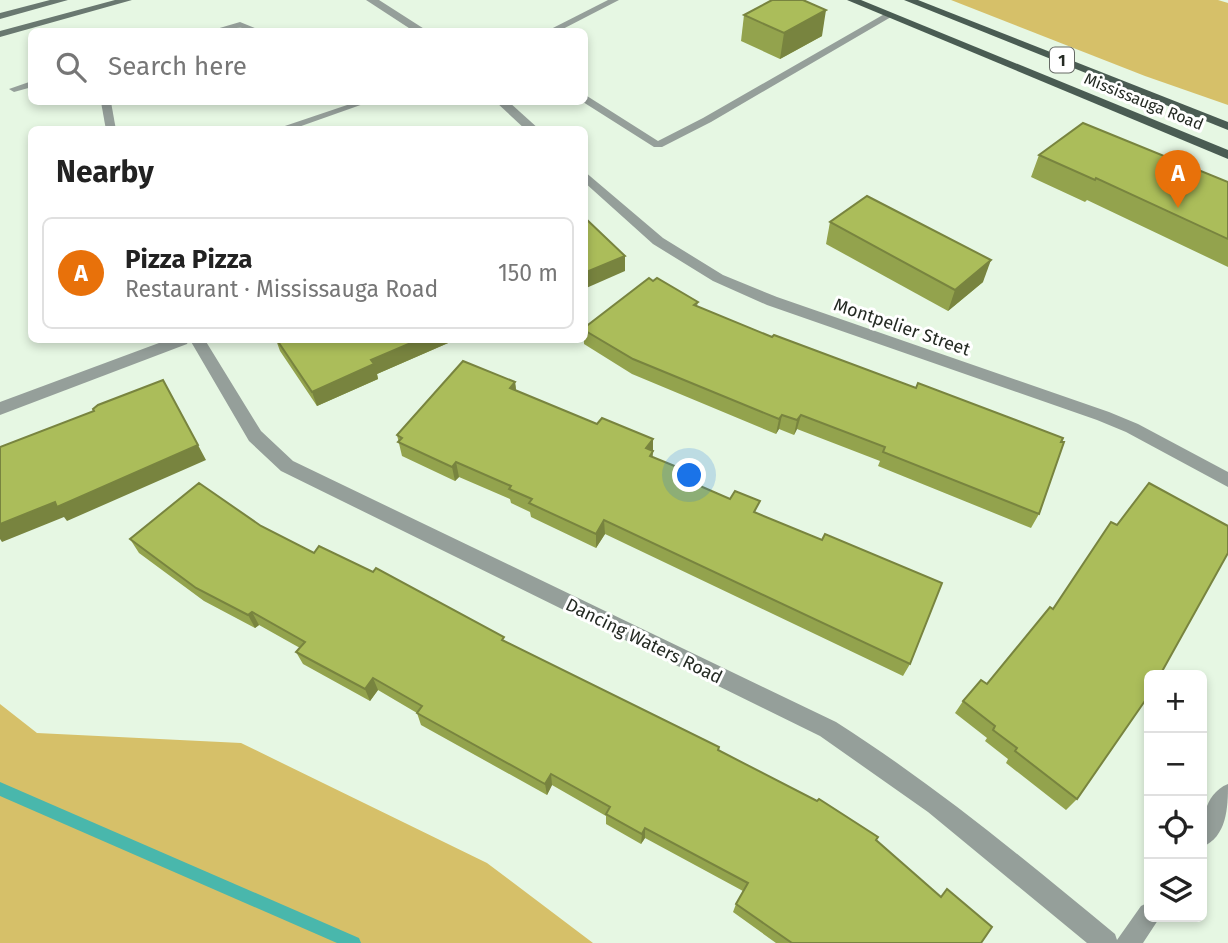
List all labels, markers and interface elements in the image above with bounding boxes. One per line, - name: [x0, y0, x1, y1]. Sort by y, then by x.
- search box: [28, 28, 588, 105]
- icon: search: [52, 48, 90, 86]
- road number: 1: [1050, 48, 1074, 72]
- text: Search here: [108, 51, 247, 82]
- street label: Mississauga Road: [1081, 69, 1206, 134]
- pin: A: [1155, 150, 1201, 208]
- text: Nearby: [56, 154, 154, 190]
- text: Pizza Pizza: [125, 244, 252, 275]
- text: A: [74, 259, 88, 287]
- text: 150 m: [498, 259, 558, 287]
- text: Restaurant · Mississauga Road: [125, 275, 438, 303]
- street label: Montpelier Street: [831, 293, 974, 361]
- your location: [672, 458, 706, 492]
- street label: Dancing Waters Road: [562, 593, 726, 689]
- map controls: [1144, 670, 1207, 922]
- button: +: [1144, 670, 1207, 733]
- button: −: [1144, 733, 1207, 796]
- button: locate: [1144, 796, 1207, 859]
- button: layers: [1144, 859, 1207, 922]

